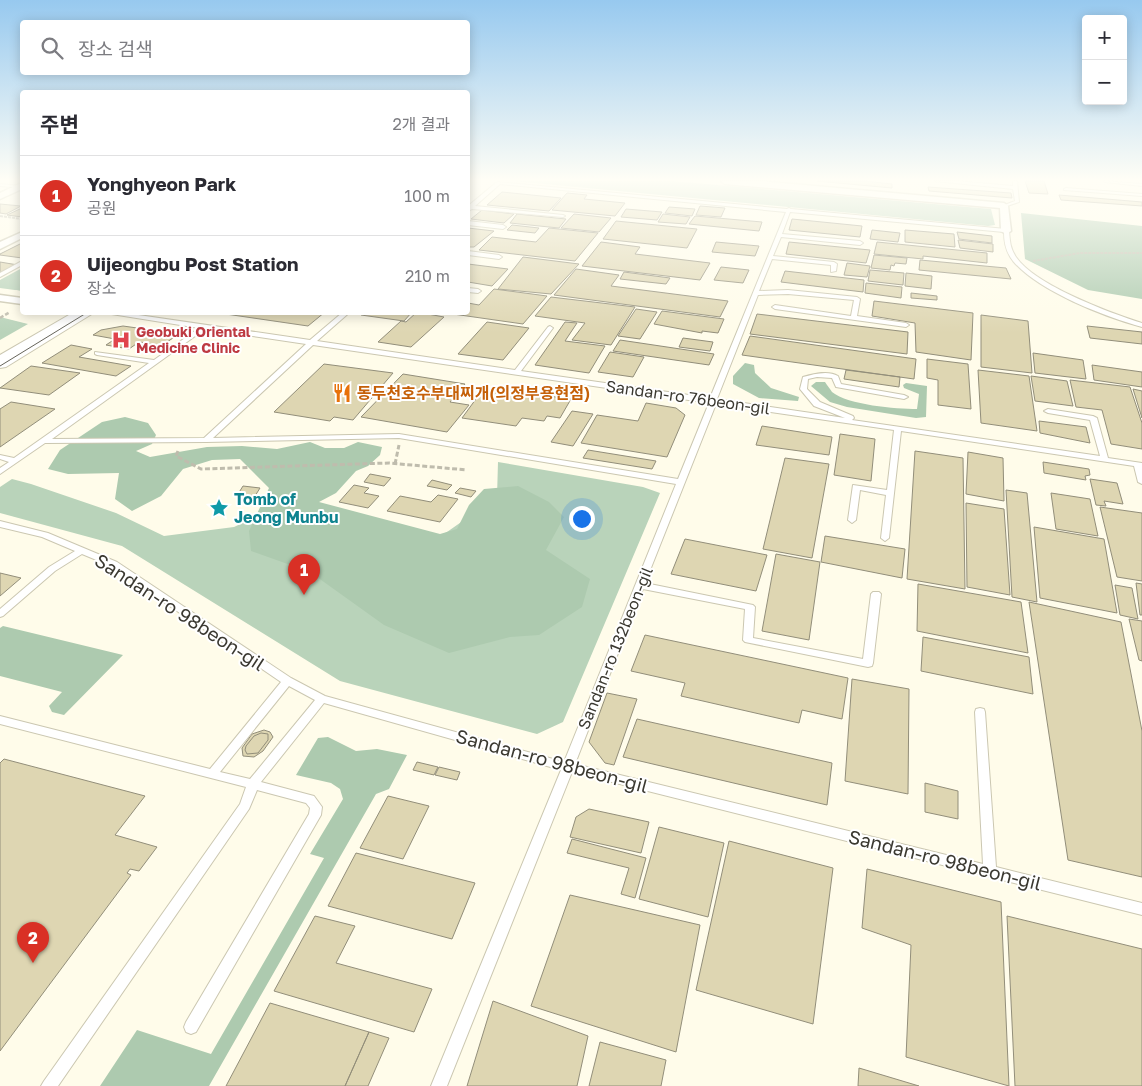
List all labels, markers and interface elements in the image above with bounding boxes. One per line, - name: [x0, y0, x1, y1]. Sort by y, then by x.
- map controls: [1082, 15, 1127, 105]
- button: +: [1082, 15, 1127, 60]
- search box: [20, 20, 470, 75]
- icon: search: [38, 34, 66, 62]
- text: 장소 검색: [78, 37, 153, 60]
- button: −: [1082, 60, 1127, 105]
- text: 주변: [40, 111, 79, 137]
- text: 2개 결과: [393, 114, 450, 134]
- text: Yonghyeon Park: [87, 172, 236, 195]
- text: 1: [52, 186, 60, 206]
- text: 100 m: [404, 186, 450, 206]
- text: 공원: [87, 198, 116, 218]
- text: Uijeongbu Post Station: [87, 252, 299, 275]
- text: 2: [51, 266, 61, 286]
- text: 210 m: [405, 266, 450, 286]
- text: 장소: [87, 278, 116, 298]
- place label: Geobuki Oriental Medicine Clinic: [136, 323, 251, 356]
- hospital icon: Geobuki Oriental Medicine Clinic: [110, 329, 132, 351]
- street label: Sandan-ro 76beon-gil: [605, 376, 771, 418]
- restaurant icon: 동두천호수부대찌개(의정부용현점): [331, 382, 353, 404]
- place label: 동두천호수부대찌개(의정부용현점): [357, 383, 590, 403]
- place label: Tomb of Jeong Munbu: [234, 489, 338, 527]
- place icon: Tomb of Jeong Munbu: [208, 497, 230, 519]
- your location: [569, 506, 595, 532]
- street label: Sandan-ro 98beon-gil: [91, 548, 270, 675]
- pin: 1: [288, 554, 320, 595]
- street label: Sandan-ro 132beon-gil: [573, 564, 657, 732]
- street label: Sandan-ro 98beon-gil: [453, 724, 651, 797]
- street label: Sandan-ro 98beon-gil: [846, 824, 1044, 895]
- pin: 2: [17, 922, 49, 963]

